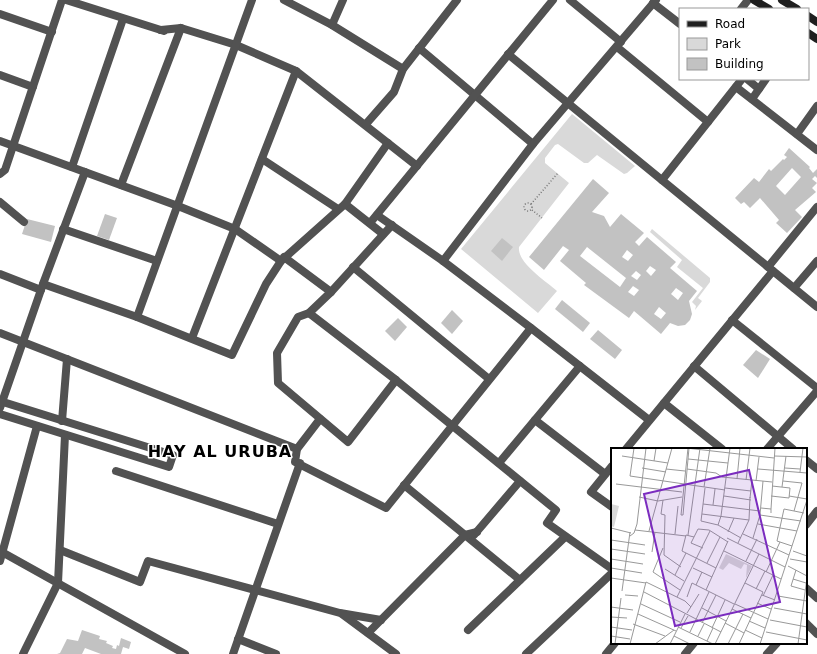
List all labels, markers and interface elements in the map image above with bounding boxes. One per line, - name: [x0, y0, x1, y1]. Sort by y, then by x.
- legend: [679, 8, 809, 80]
- text: Road: [715, 17, 745, 31]
- text: Park: [715, 37, 741, 51]
- text: Building: [715, 57, 764, 71]
- district label: HAY AL URUBA: [148, 442, 292, 461]
- inset map: [611, 448, 807, 644]

